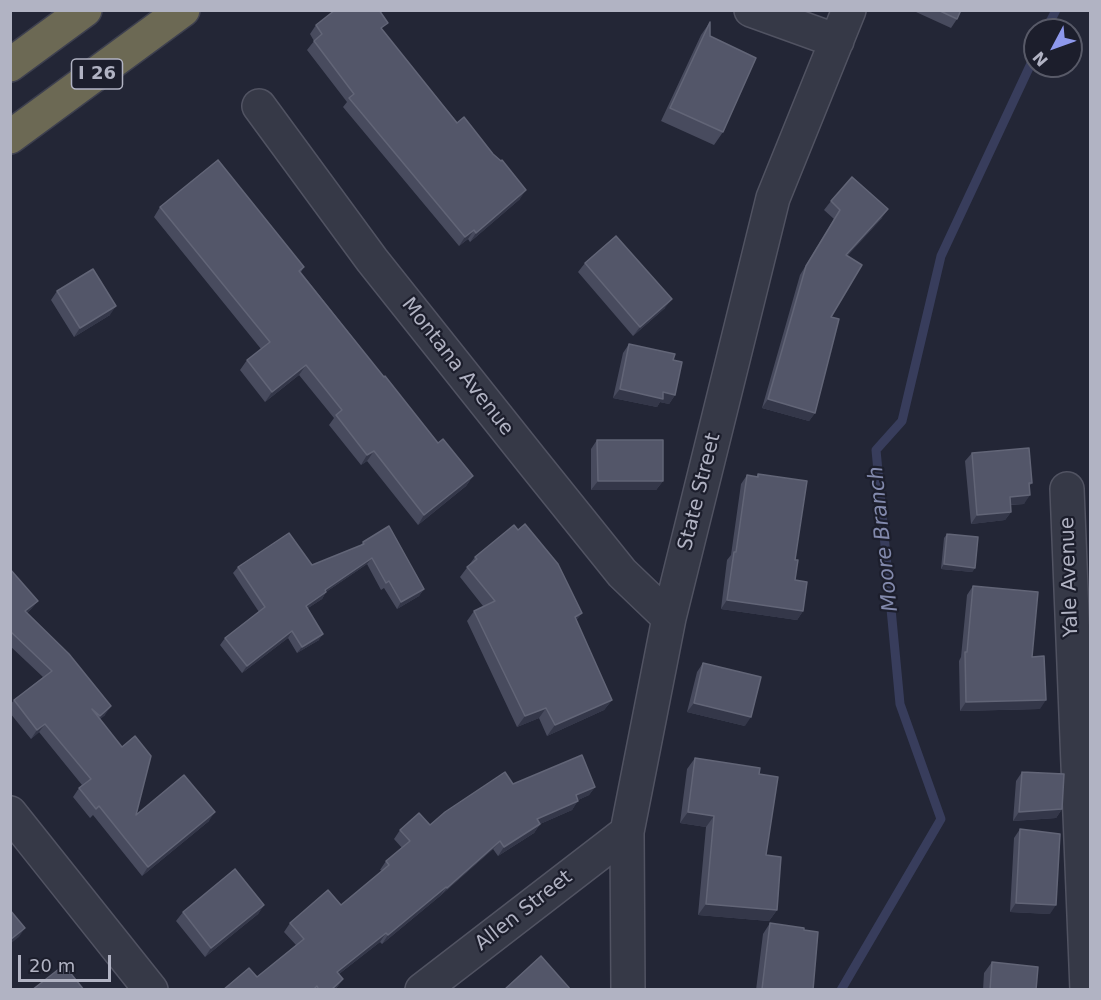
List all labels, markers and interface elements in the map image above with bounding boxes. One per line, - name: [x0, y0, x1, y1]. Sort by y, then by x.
- north arrow: [1023, 18, 1083, 78]
- text: N: [1029, 48, 1052, 70]
- road number: I 26: [72, 59, 122, 89]
- street label: Montana Avenue: [396, 293, 518, 441]
- street label: State Street: [674, 431, 726, 553]
- water label: Moore Branch: [864, 465, 904, 613]
- street label: Yale Avenue: [1056, 516, 1084, 638]
- street label: Allen Street: [471, 866, 577, 956]
- scale bar: [21, 943, 114, 981]
- text: 20 m: [29, 955, 75, 976]

